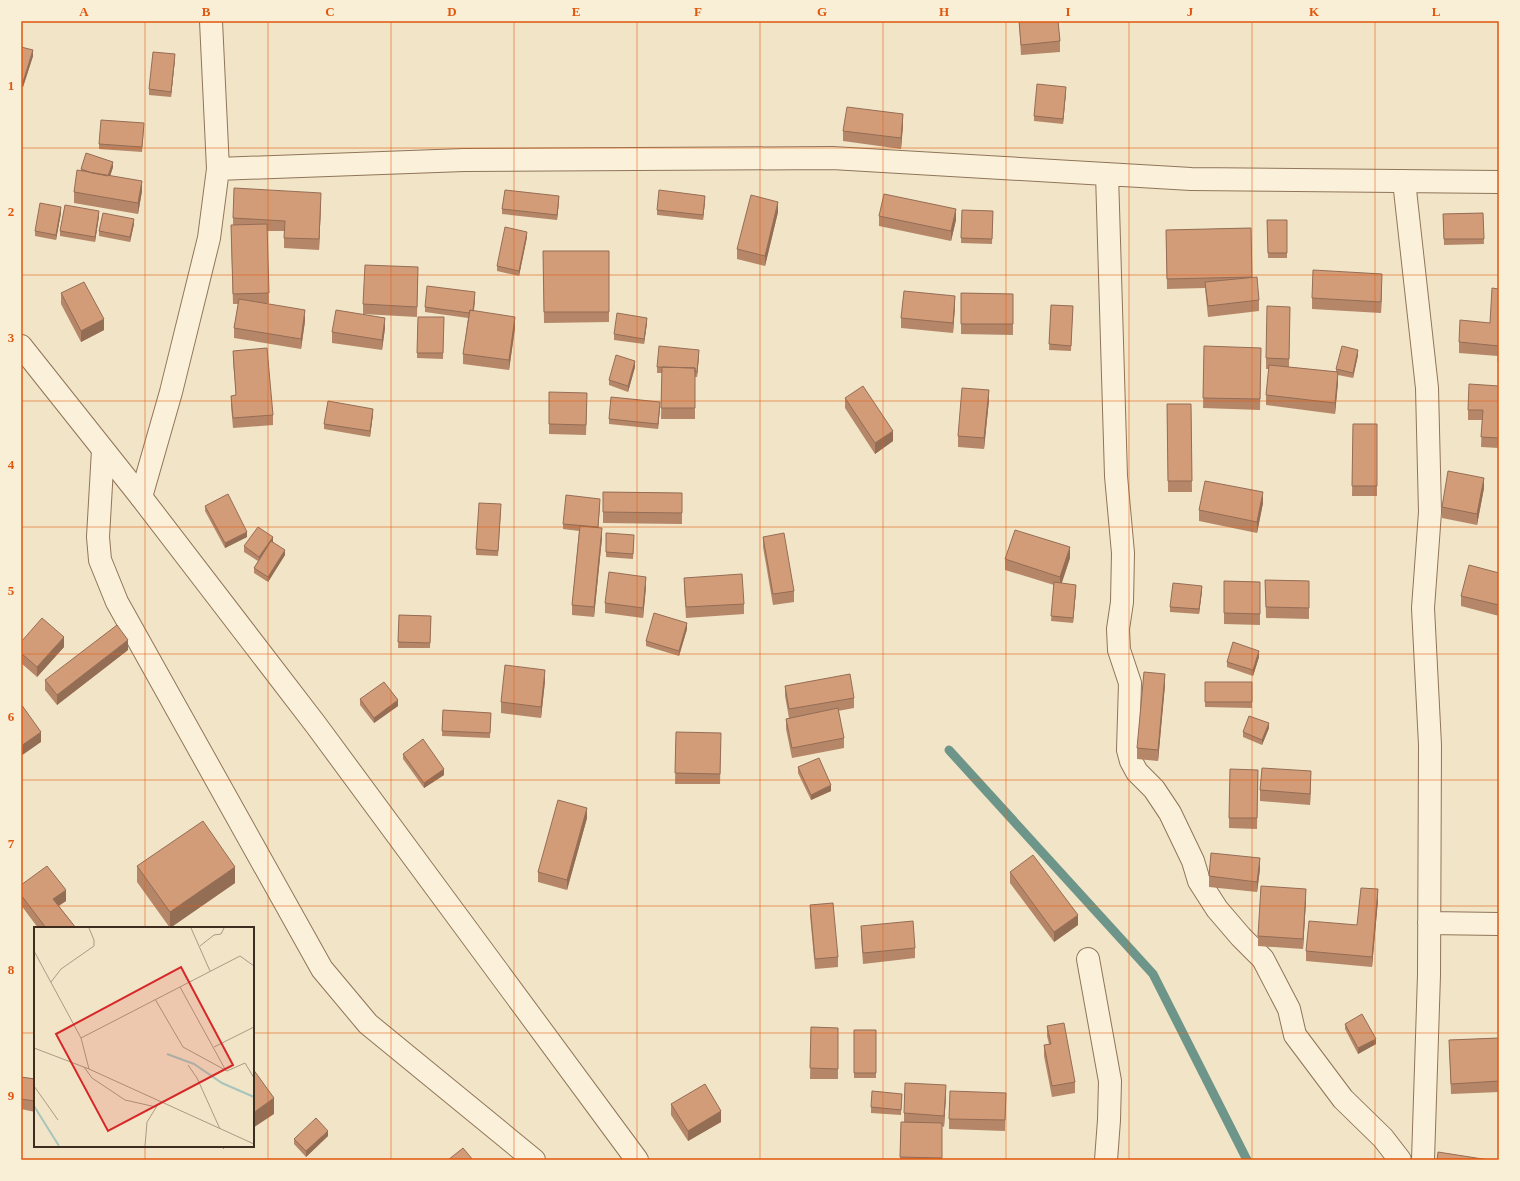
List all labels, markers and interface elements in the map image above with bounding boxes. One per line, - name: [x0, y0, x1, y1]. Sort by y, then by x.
- text: A: [79, 4, 89, 19]
- text: B: [202, 4, 211, 19]
- text: C: [325, 4, 335, 19]
- text: D: [447, 4, 457, 19]
- text: E: [572, 4, 580, 19]
- text: F: [694, 4, 702, 19]
- text: G: [817, 4, 827, 19]
- text: H: [939, 4, 949, 19]
- text: I: [1065, 4, 1071, 19]
- text: J: [1187, 4, 1194, 19]
- text: K: [1309, 4, 1320, 19]
- text: L: [1432, 4, 1441, 19]
- text: 1: [8, 78, 14, 93]
- text: 2: [8, 204, 14, 219]
- text: 3: [8, 330, 15, 345]
- text: 4: [8, 457, 15, 472]
- text: 5: [8, 583, 15, 598]
- text: 6: [8, 709, 15, 724]
- text: 7: [8, 836, 15, 851]
- inset map: [34, 927, 254, 1147]
- text: 8: [8, 962, 15, 977]
- text: 9: [8, 1088, 15, 1103]

